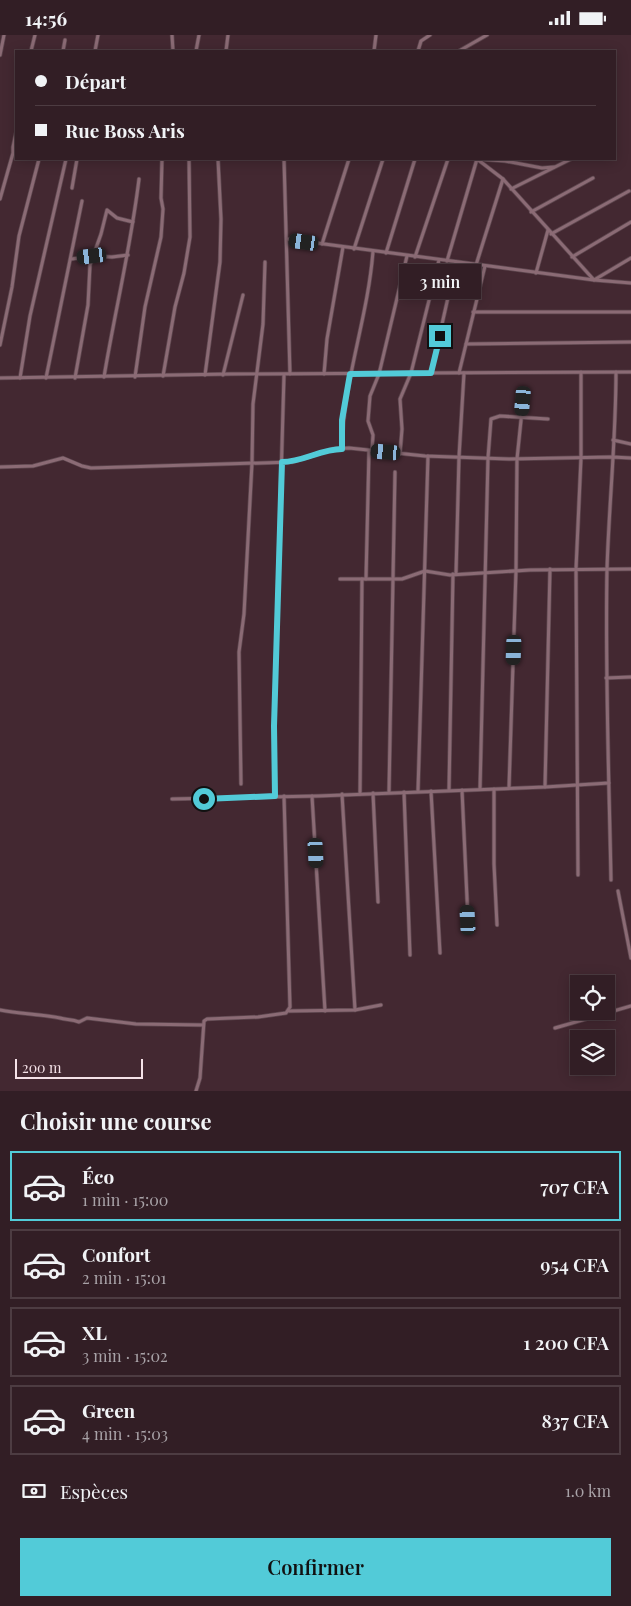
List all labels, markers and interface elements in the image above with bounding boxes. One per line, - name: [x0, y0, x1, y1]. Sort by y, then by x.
- text: 14:56: [25, 5, 67, 31]
- text: Départ: [65, 68, 126, 94]
- text: Rue Boss Aris: [65, 117, 185, 143]
- car: [288, 232, 319, 252]
- car: [76, 247, 107, 265]
- callout: 3 min: [399, 263, 481, 299]
- text: 3 min: [420, 271, 460, 292]
- route end: [429, 325, 451, 347]
- car: [514, 385, 531, 417]
- car: [370, 443, 401, 461]
- car: [505, 635, 522, 665]
- route start: [193, 788, 215, 810]
- car: [307, 838, 324, 868]
- car: [459, 905, 476, 935]
- map controls: [570, 975, 615, 1075]
- button: locate: [570, 975, 615, 1020]
- button: layers: [570, 1030, 615, 1075]
- scale bar: [15, 1056, 142, 1079]
- text: 200 m: [22, 1058, 61, 1077]
- text: Choisir une course: [20, 1106, 212, 1136]
- text: Éco: [82, 1163, 114, 1189]
- icon: car: [22, 1164, 67, 1209]
- text: 707 CFA: [540, 1173, 609, 1199]
- text: 1 min · 15:00: [82, 1189, 168, 1210]
- text: Confort: [82, 1241, 150, 1267]
- icon: car: [22, 1242, 67, 1287]
- text: 954 CFA: [540, 1251, 609, 1277]
- text: 2 min · 15:01: [82, 1267, 166, 1288]
- text: XL: [82, 1319, 107, 1345]
- icon: car: [22, 1320, 67, 1365]
- text: 1 200 CFA: [523, 1329, 609, 1355]
- text: 3 min · 15:02: [82, 1345, 168, 1366]
- text: Green: [82, 1397, 135, 1423]
- icon: car: [22, 1398, 67, 1443]
- text: 837 CFA: [541, 1407, 609, 1433]
- text: 4 min · 15:03: [82, 1423, 168, 1444]
- icon: cash: [20, 1477, 48, 1505]
- text: Espèces: [60, 1478, 128, 1504]
- text: 1.0 km: [565, 1480, 611, 1501]
- button: Confirmer: [20, 1538, 611, 1596]

